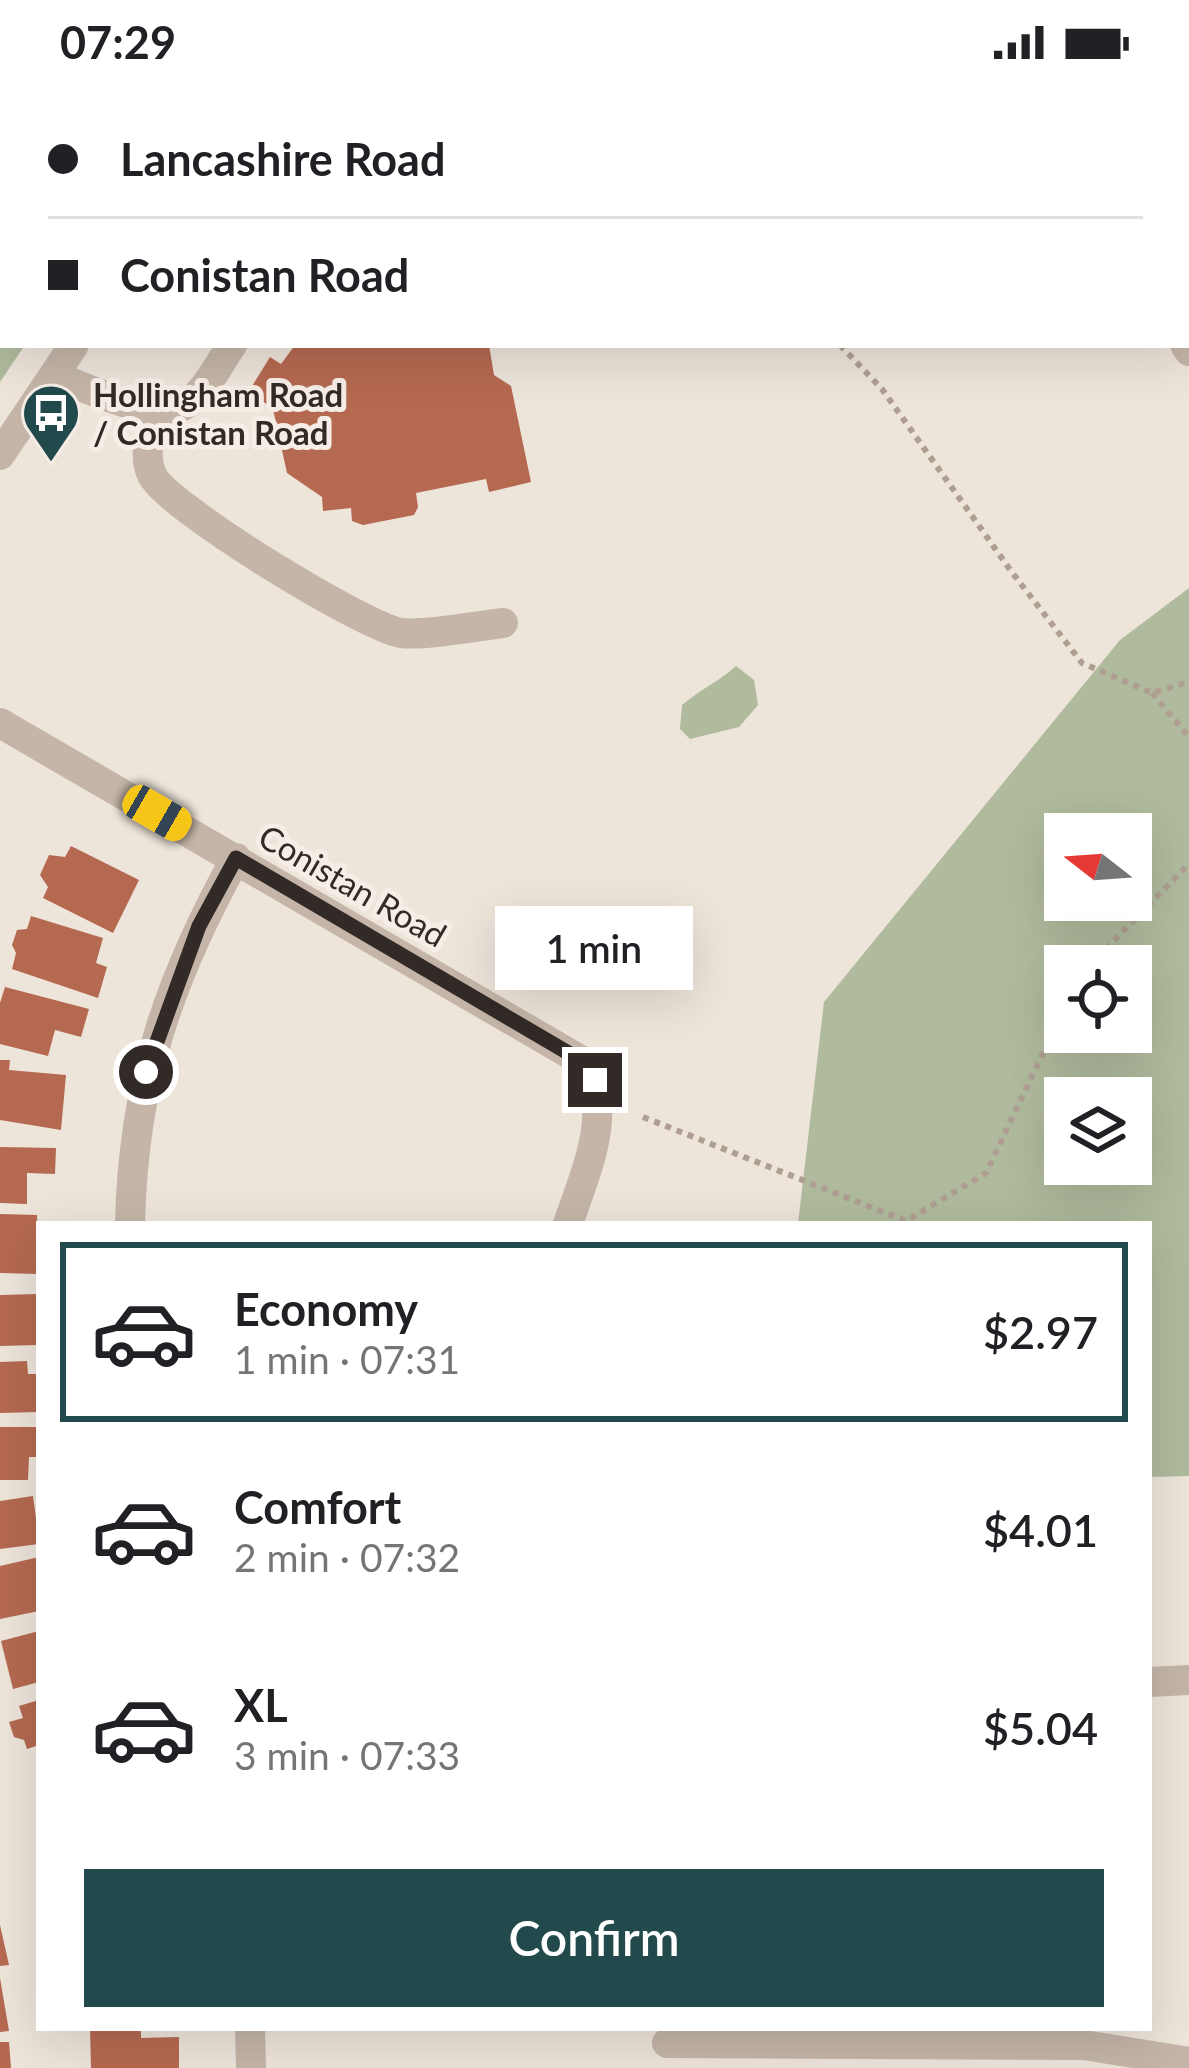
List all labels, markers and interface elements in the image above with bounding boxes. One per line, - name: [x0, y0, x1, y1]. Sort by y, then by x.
- text: 07:29: [60, 15, 176, 69]
- text: Lancashire Road: [120, 132, 445, 186]
- text: Conistan Road: [120, 248, 409, 302]
- place label: Hollingham Road / Conistan Road: [93, 374, 343, 452]
- bus stop icon: Hollingham Road / Conistan Road: [20, 382, 82, 464]
- car: [117, 779, 197, 847]
- north arrow: [1044, 813, 1152, 921]
- map controls: [1044, 813, 1152, 1185]
- street label: Conistan Road: [252, 815, 454, 955]
- callout: 1 min: [496, 906, 694, 990]
- text: 1 min: [546, 925, 642, 971]
- button: locate: [1044, 945, 1152, 1053]
- route start: [119, 1045, 173, 1099]
- route end: [568, 1053, 622, 1107]
- button: layers: [1044, 1077, 1152, 1185]
- icon: car: [90, 1278, 198, 1386]
- text: Economy: [234, 1282, 418, 1336]
- text: $2.97: [983, 1305, 1098, 1359]
- text: 1 min · 07:31: [234, 1336, 460, 1382]
- icon: car: [90, 1476, 198, 1584]
- text: Comfort: [234, 1480, 401, 1534]
- text: $4.01: [983, 1503, 1098, 1557]
- text: 2 min · 07:32: [234, 1534, 460, 1580]
- icon: car: [90, 1674, 198, 1782]
- text: XL: [234, 1678, 288, 1732]
- text: $5.04: [983, 1701, 1098, 1755]
- text: 3 min · 07:33: [234, 1732, 460, 1778]
- button: Confirm: [84, 1869, 1104, 2007]

